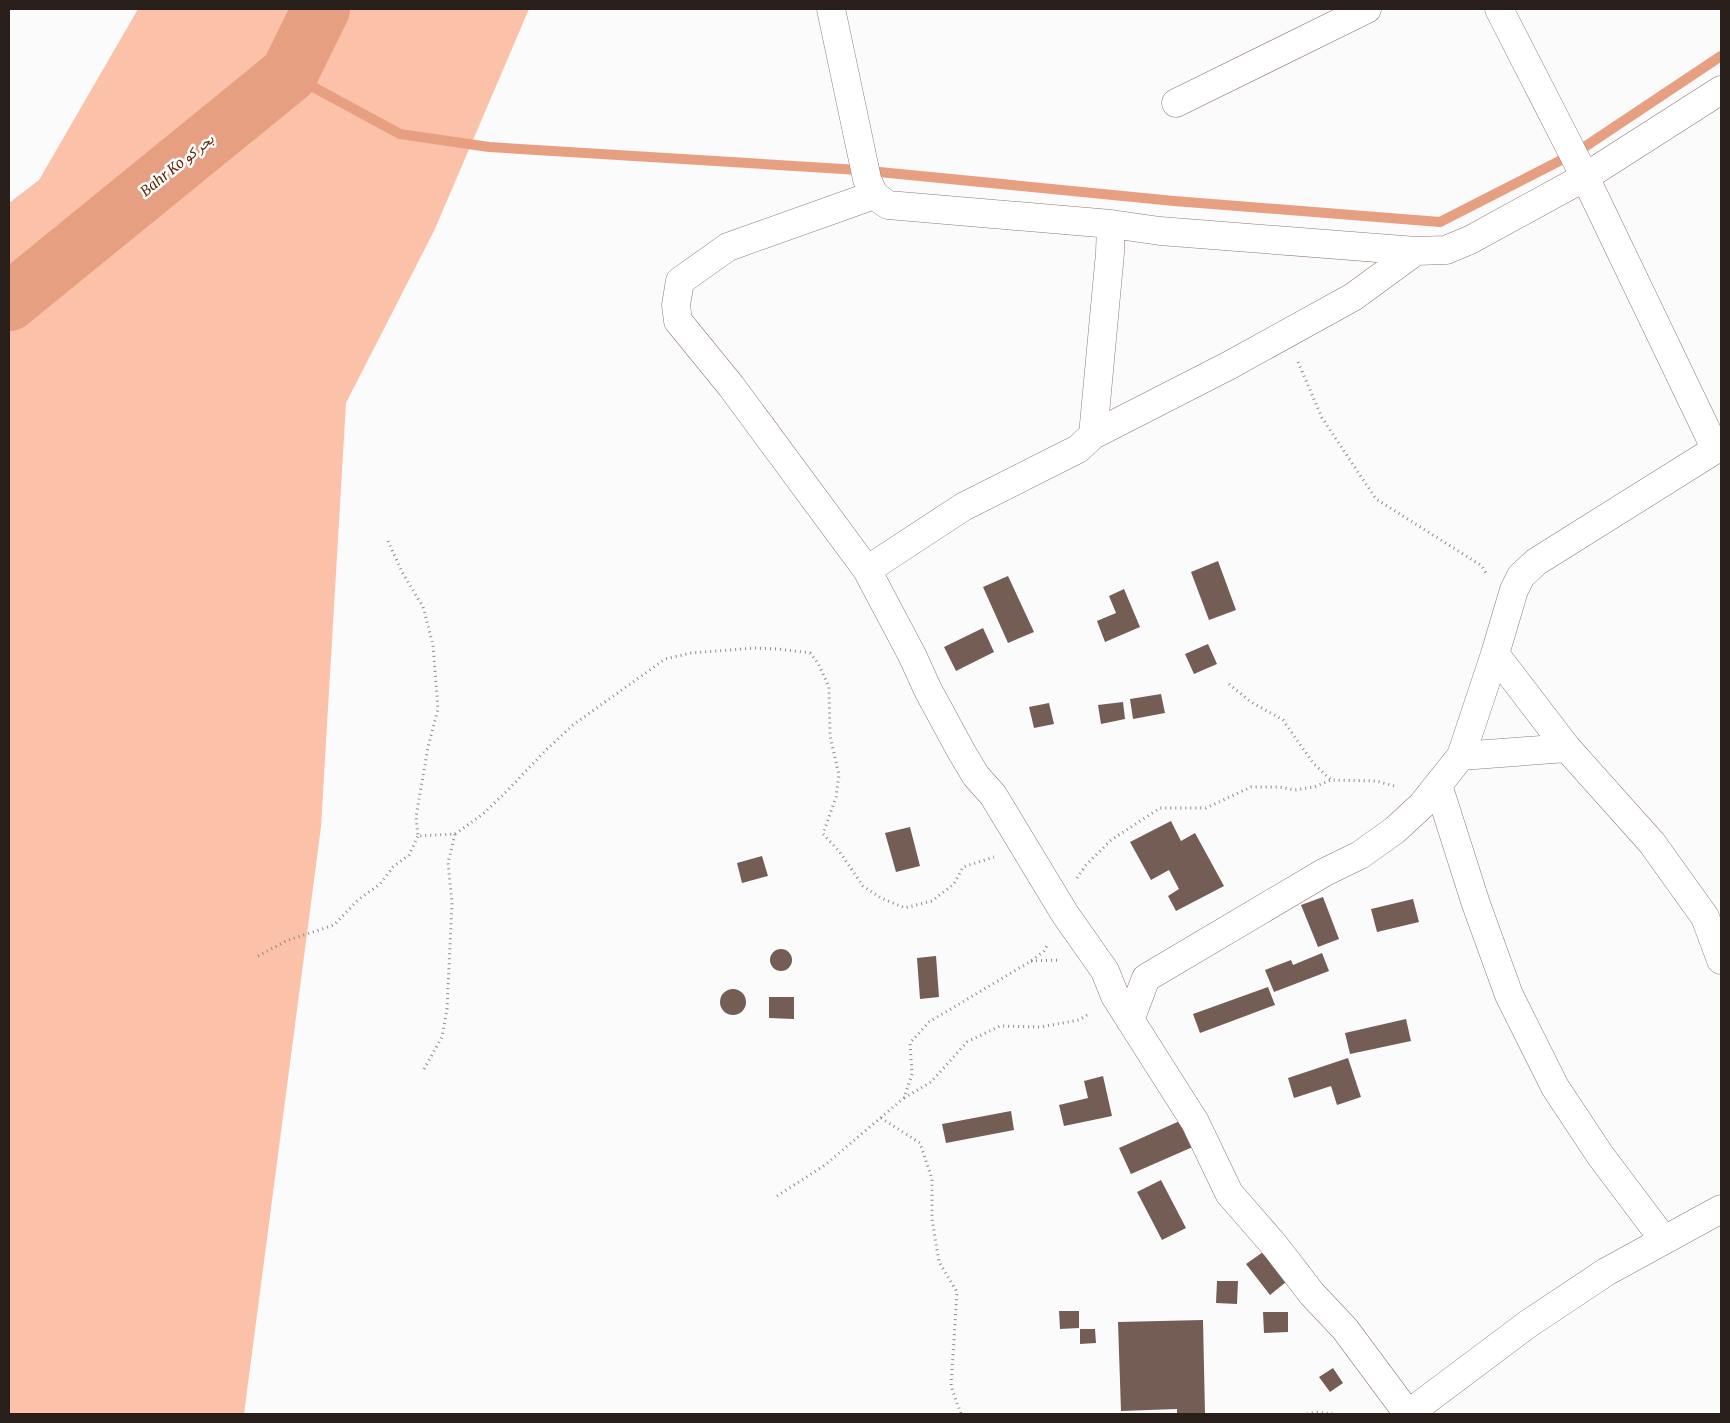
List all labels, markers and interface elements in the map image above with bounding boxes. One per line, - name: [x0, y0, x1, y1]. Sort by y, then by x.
- water label: Bahr Ko بحر كو: [137, 129, 218, 200]

